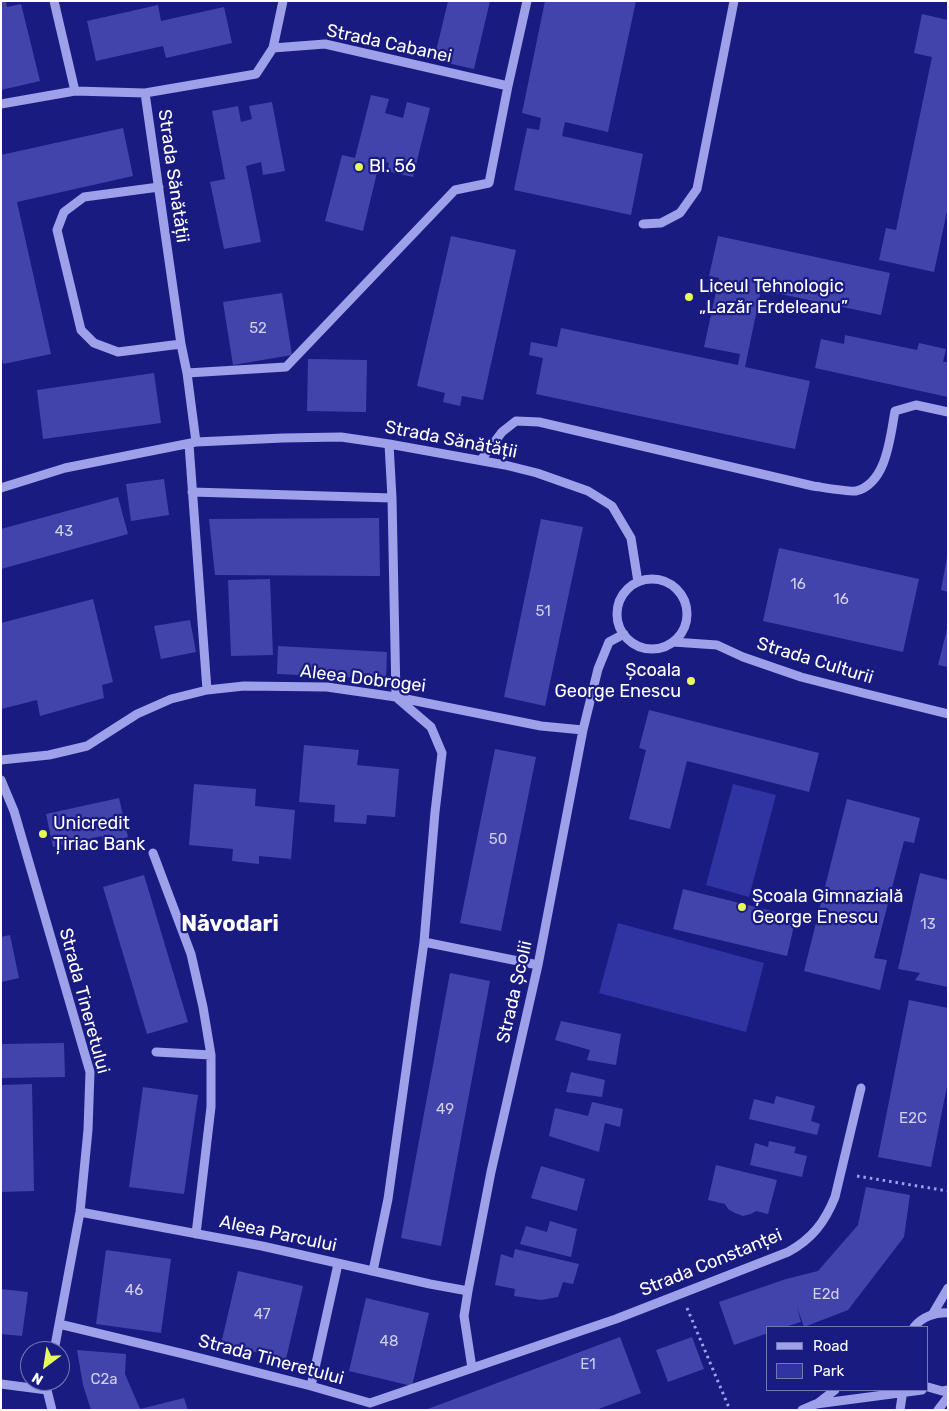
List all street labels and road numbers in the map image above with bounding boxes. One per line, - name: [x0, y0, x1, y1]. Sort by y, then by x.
- street label: Strada Cabanei: [324, 20, 454, 68]
- street label: Strada Sănătății: [153, 108, 193, 244]
- street label: Strada Sănătății: [383, 417, 519, 463]
- street label: Strada Culturii: [754, 633, 876, 689]
- street label: Aleea Dobrogei: [299, 661, 427, 697]
- street label: Strada Tineretului: [54, 926, 114, 1076]
- street label: Strada Școlii: [493, 939, 537, 1045]
- street label: Aleea Parcului: [217, 1211, 339, 1257]
- street label: Strada Constanței: [637, 1225, 785, 1301]
- street label: Strada Tineretului: [196, 1330, 346, 1390]

